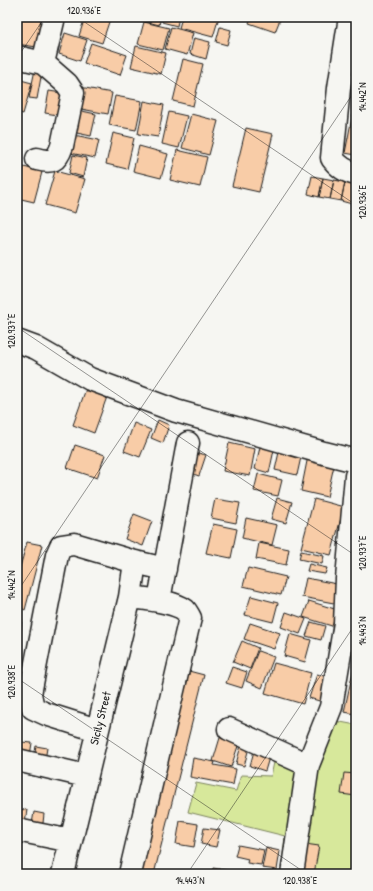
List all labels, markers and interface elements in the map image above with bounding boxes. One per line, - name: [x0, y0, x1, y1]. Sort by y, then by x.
- text: 120.936°E: [67, 4, 101, 17]
- text: 14.442°N: [356, 82, 369, 112]
- text: 120.936°E: [356, 185, 369, 219]
- text: 120.937°E: [5, 313, 18, 348]
- text: 120.937°E: [356, 535, 369, 570]
- text: 14.442°N: [5, 570, 18, 600]
- text: 14.443°N: [356, 616, 369, 646]
- text: 120.938°E: [5, 664, 18, 699]
- street label: Sicily Street: [85, 689, 115, 747]
- text: 14.443°N: [175, 874, 205, 887]
- text: 120.938°E: [283, 874, 318, 887]

